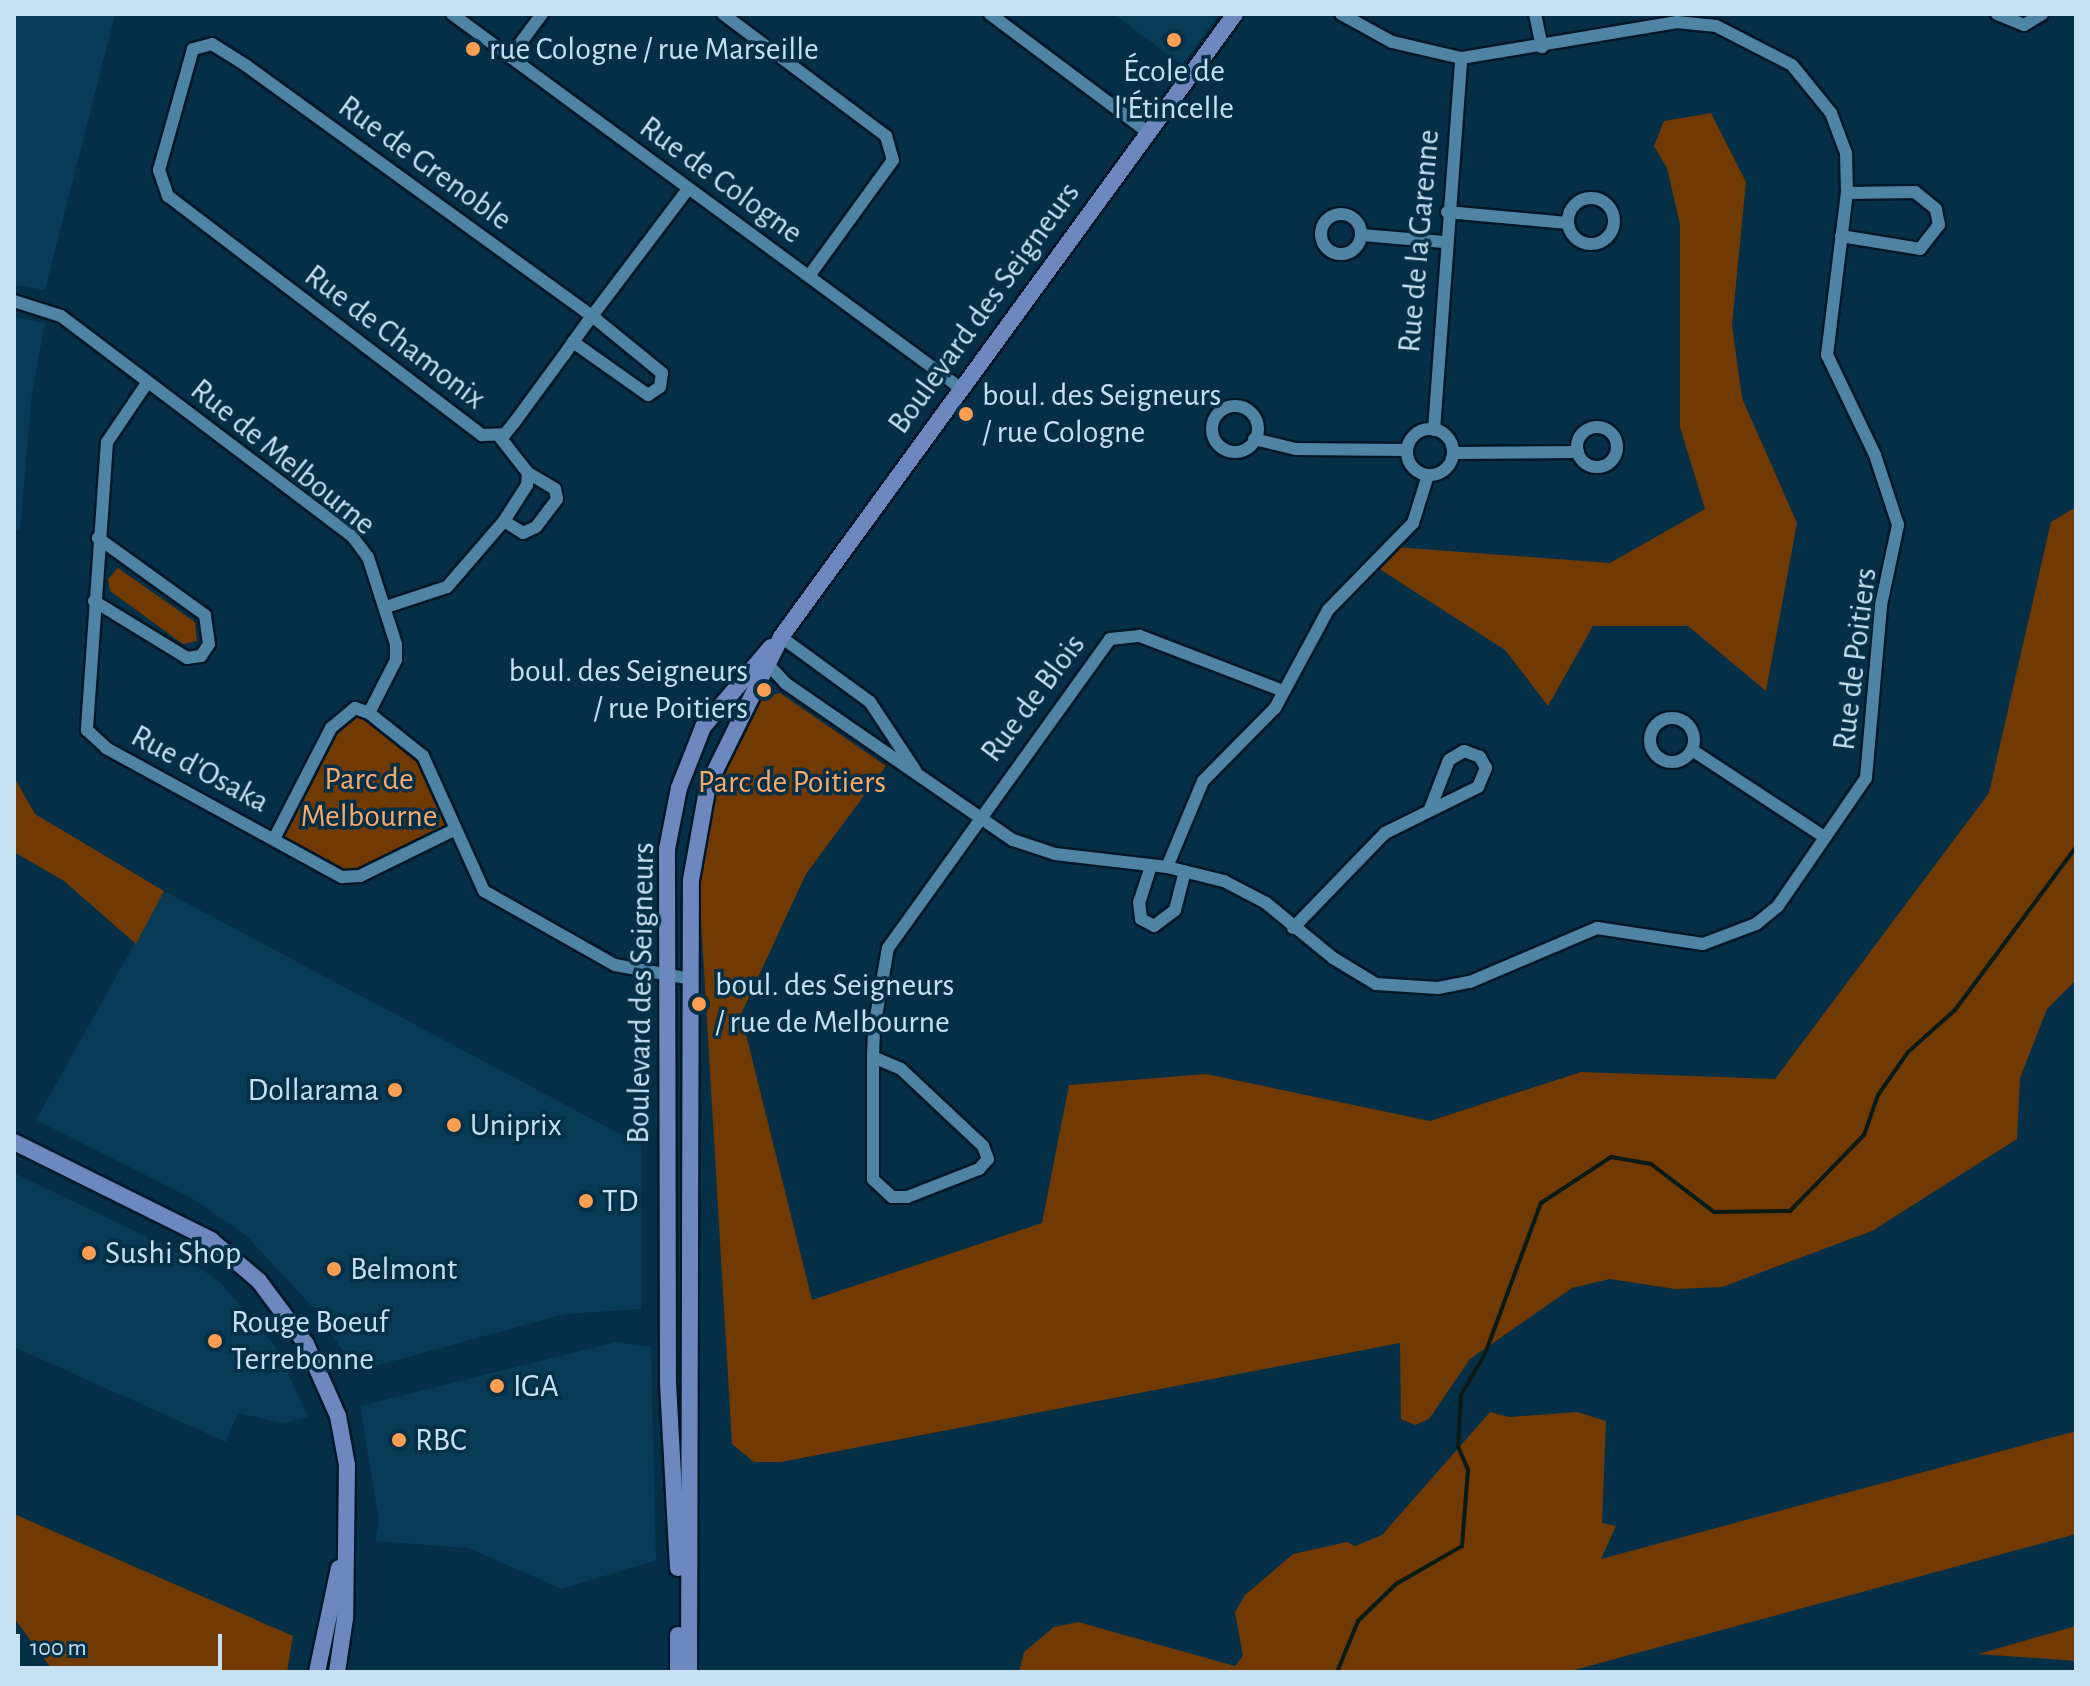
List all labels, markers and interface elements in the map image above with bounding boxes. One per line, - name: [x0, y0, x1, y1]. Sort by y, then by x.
- place label: rue Cologne / rue Marseille: [489, 30, 819, 68]
- marker: École de l'Étincelle: [1165, 31, 1183, 49]
- marker: rue Cologne / rue Marseille: [464, 40, 482, 58]
- place label: École de l'Étincelle: [1114, 53, 1234, 128]
- street label: Rue de Grenoble: [331, 87, 519, 239]
- street label: Rue de Cologne: [632, 108, 810, 252]
- street label: Rue de la Garenne: [1390, 128, 1448, 354]
- street label: Boulevard des Seigneurs: [880, 175, 1088, 441]
- street label: Rue de Chamonix: [297, 256, 493, 418]
- street label: Rue de Melbourne: [183, 371, 383, 543]
- place label: boul. des Seigneurs / rue Cologne: [982, 377, 1221, 452]
- marker: boul. des Seigneurs / rue Cologne: [957, 405, 975, 423]
- street label: Rue de Poitiers: [1825, 566, 1885, 752]
- street label: Rue de Blois: [972, 626, 1094, 770]
- place label: boul. des Seigneurs / rue Poitiers: [509, 653, 748, 728]
- marker: boul. des Seigneurs / rue Poitiers: [755, 681, 773, 699]
- street label: Rue d'Osaka: [125, 717, 275, 821]
- park label: Parc de Melbourne: [300, 761, 438, 836]
- park label: Parc de Poitiers: [698, 763, 886, 801]
- street label: Boulevard des Seigneurs: [619, 842, 663, 1144]
- place label: boul. des Seigneurs / rue de Melbourne: [715, 967, 954, 1042]
- marker: boul. des Seigneurs / rue de Melbourne: [690, 995, 708, 1013]
- place label: Dollarama: [247, 1071, 379, 1109]
- marker: Dollarama: [386, 1081, 404, 1099]
- place label: Uniprix: [470, 1106, 562, 1144]
- marker: Uniprix: [445, 1116, 463, 1134]
- place label: TD: [602, 1182, 638, 1220]
- marker: TD: [577, 1192, 595, 1210]
- place label: Sushi Shop: [105, 1234, 241, 1272]
- marker: Sushi Shop: [80, 1244, 98, 1262]
- place label: Belmont: [350, 1250, 457, 1288]
- marker: Belmont: [325, 1260, 343, 1278]
- place label: Rouge Boeuf Terrebonne: [231, 1304, 388, 1379]
- marker: Rouge Boeuf Terrebonne: [206, 1332, 224, 1350]
- place label: IGA: [513, 1367, 559, 1405]
- marker: IGA: [488, 1377, 506, 1395]
- place label: RBC: [415, 1421, 467, 1459]
- marker: RBC: [390, 1431, 408, 1449]
- scale bar: [20, 1618, 226, 1668]
- text: 100 m: [30, 1636, 87, 1660]

